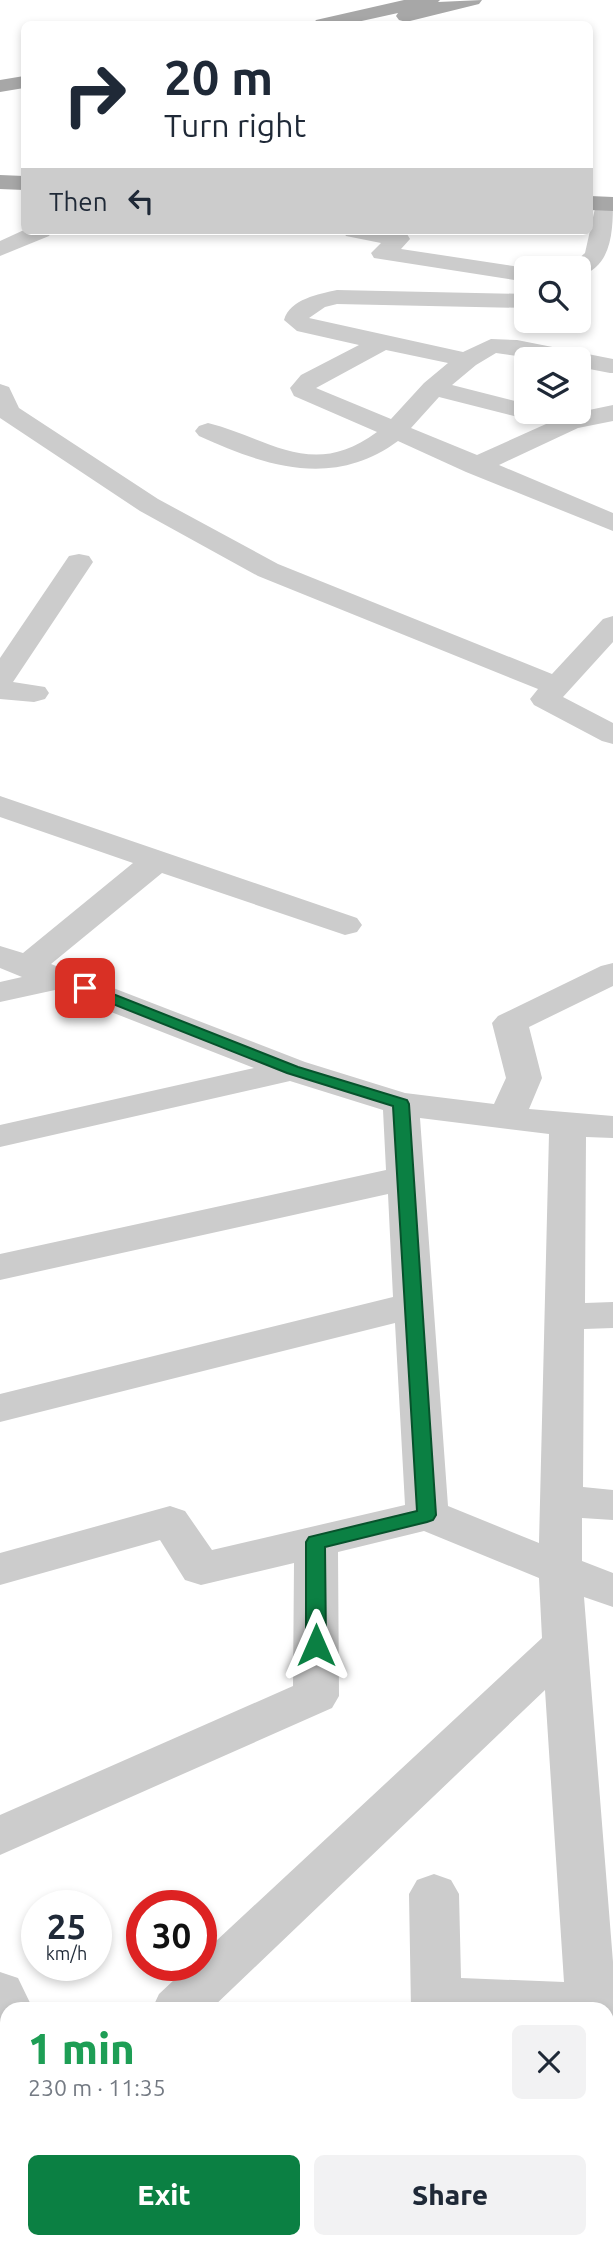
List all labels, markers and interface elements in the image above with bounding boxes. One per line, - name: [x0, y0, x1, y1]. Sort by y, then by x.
- icon: right: [49, 49, 140, 140]
- text: 20 m: [164, 49, 273, 104]
- text: Turn right: [164, 107, 306, 143]
- icon: left: [122, 182, 160, 220]
- text: Then: [49, 187, 108, 216]
- map controls: [514, 256, 591, 424]
- button: search: [514, 256, 591, 333]
- button: layers: [514, 347, 591, 424]
- pin: [55, 958, 115, 1018]
- icon: arrive: [66, 969, 104, 1007]
- position arrow: [279, 1608, 353, 1682]
- speed limit sign: 30: [126, 1890, 217, 1981]
- text: 25: [47, 1906, 86, 1946]
- text: km/h: [46, 1943, 87, 1963]
- text: 1 min: [28, 2025, 135, 2072]
- button: close: [512, 2025, 586, 2099]
- text: 230 m · 11:35: [28, 2075, 166, 2100]
- button: Exit: [28, 2155, 300, 2235]
- button: Share: [314, 2155, 586, 2235]

